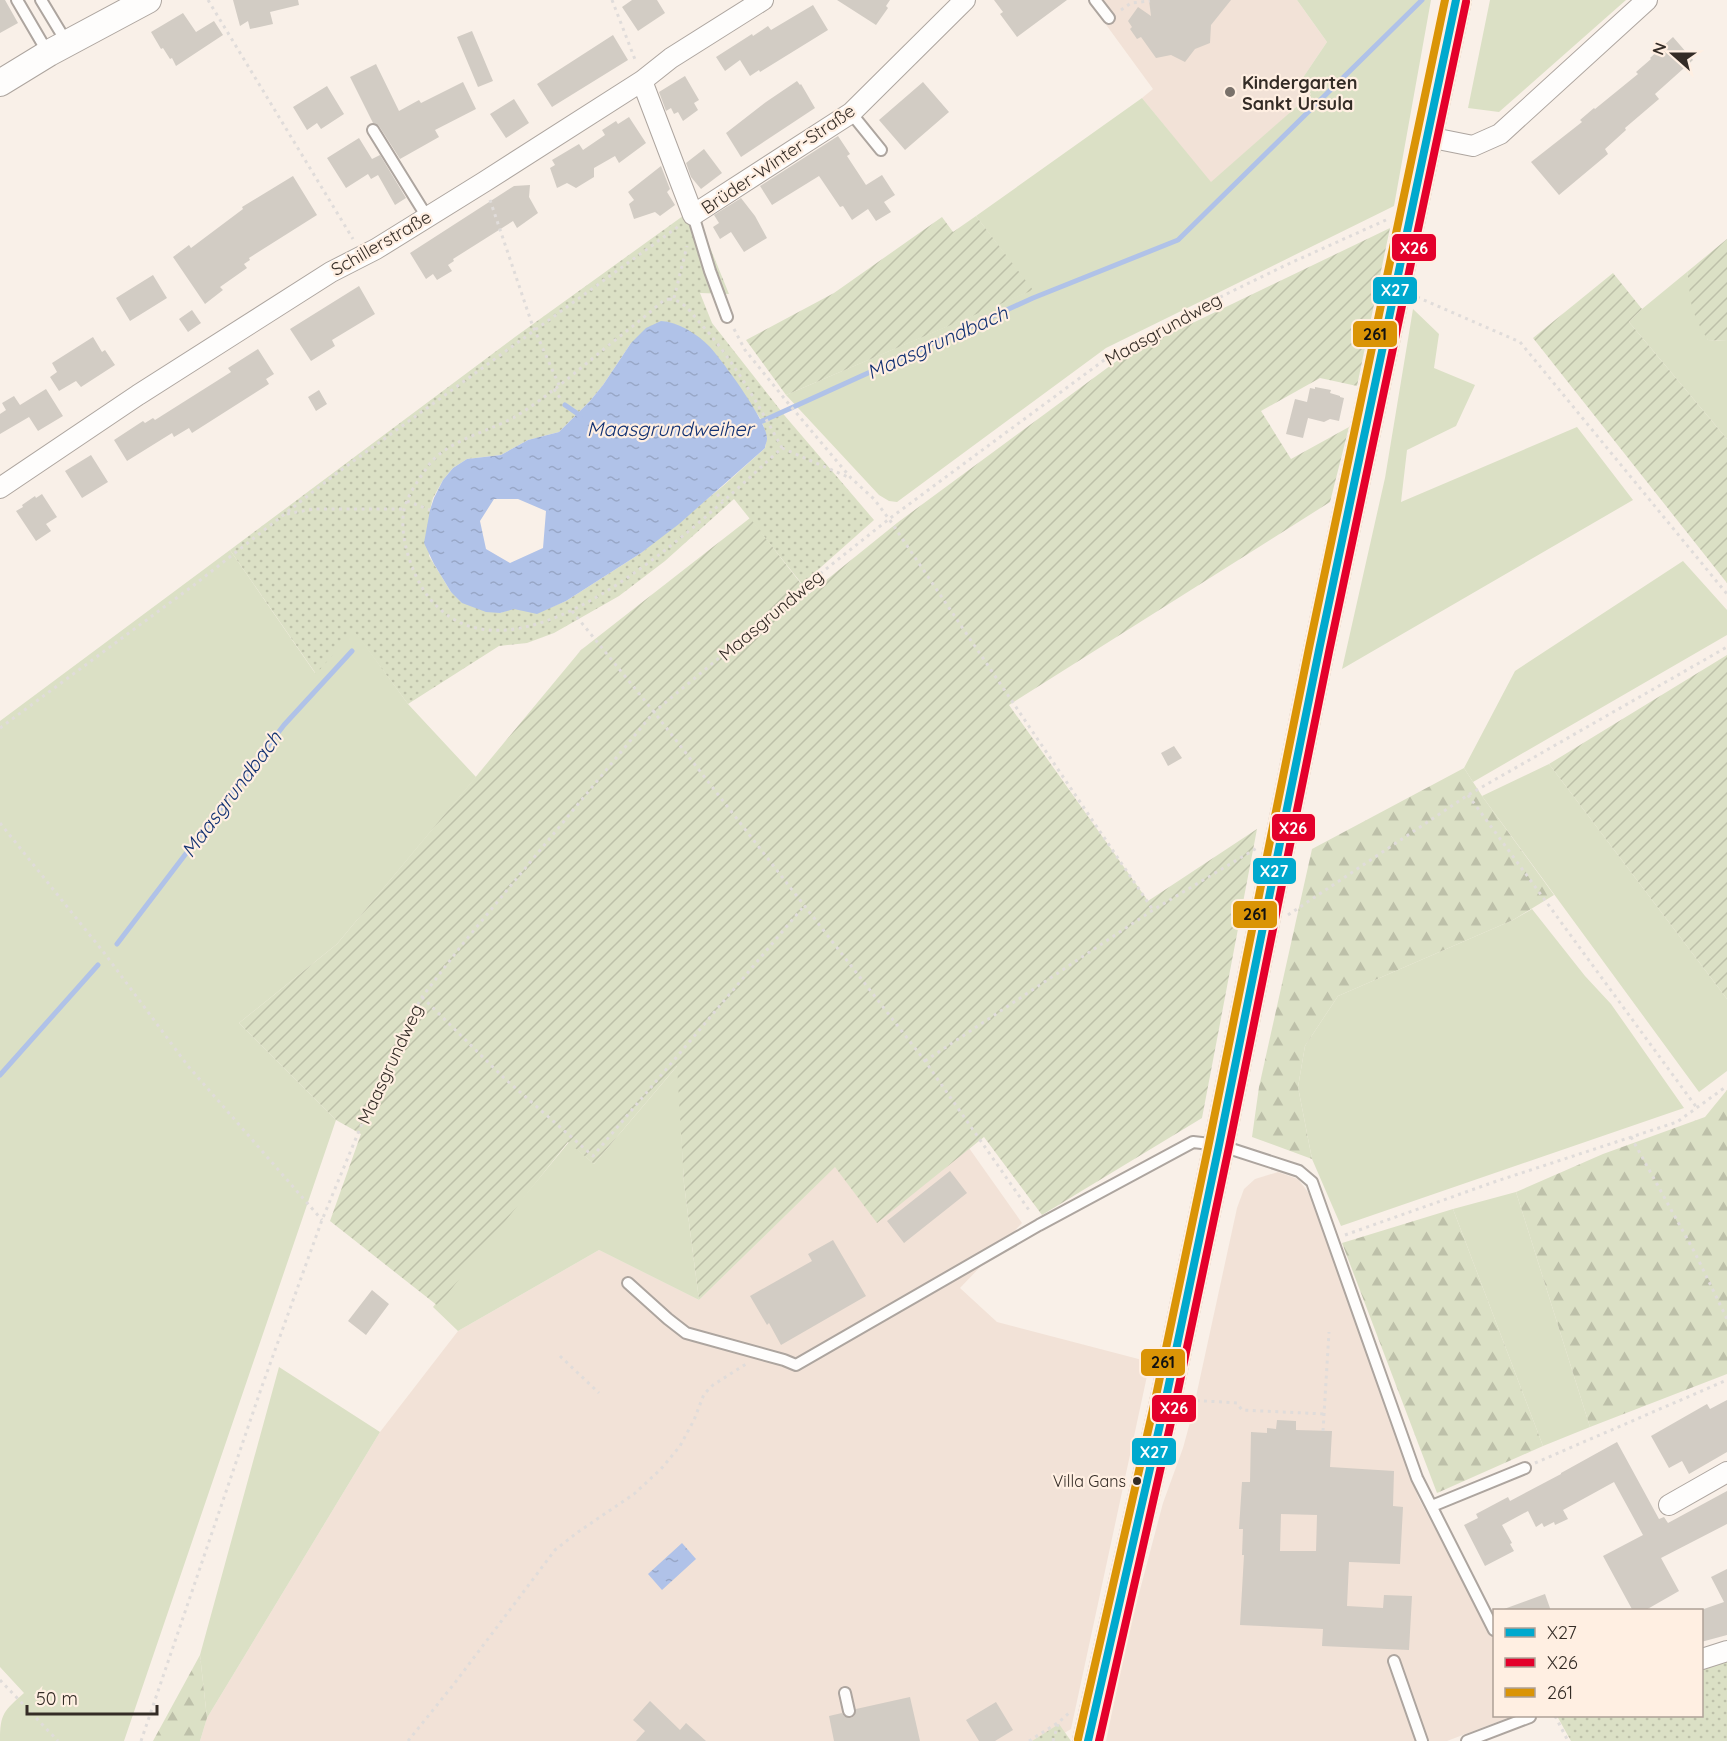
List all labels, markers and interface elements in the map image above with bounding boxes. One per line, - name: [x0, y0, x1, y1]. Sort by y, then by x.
- north arrow: [1643, 24, 1703, 84]
- text: N: [1648, 40, 1670, 58]
- place label: Kindergarten Sankt Ursula: [1242, 71, 1357, 115]
- marker: Kindergarten Sankt Ursula: [1223, 85, 1237, 99]
- street label: Brüder-Winter-Straße: [697, 99, 859, 219]
- street label: Schillerstraße: [327, 205, 435, 281]
- line badge: X26: [1391, 233, 1437, 262]
- text: X26: [1400, 238, 1428, 258]
- line badge: X27: [1372, 276, 1418, 305]
- text: X27: [1381, 280, 1409, 300]
- street label: Maasgrundweg: [1101, 287, 1225, 371]
- water label: Maasgrundbach: [863, 299, 1012, 384]
- line badge: 261: [1352, 320, 1398, 348]
- text: 261: [1363, 324, 1387, 344]
- water label: Maasgrundweiher: [587, 416, 756, 441]
- street label: Maasgrundweg: [714, 564, 828, 666]
- water label: Maasgrundbach: [175, 725, 287, 862]
- line badge: X26: [1271, 813, 1316, 842]
- text: X26: [1279, 818, 1307, 838]
- line badge: X27: [1252, 857, 1297, 885]
- text: X27: [1260, 861, 1288, 881]
- line badge: 261: [1232, 900, 1278, 929]
- text: 261: [1243, 904, 1267, 924]
- street label: Maasgrundweg: [352, 1000, 428, 1128]
- line badge: 261: [1140, 1348, 1186, 1377]
- text: 261: [1151, 1352, 1175, 1372]
- line badge: X26: [1151, 1394, 1197, 1423]
- text: X26: [1160, 1398, 1188, 1418]
- line badge: X27: [1131, 1437, 1177, 1466]
- text: X27: [1140, 1442, 1168, 1462]
- place label: Villa Gans: [1053, 1471, 1126, 1491]
- marker: Villa Gans: [1131, 1475, 1143, 1487]
- legend: [1493, 1609, 1703, 1717]
- text: X27: [1547, 1621, 1577, 1644]
- text: X26: [1547, 1651, 1578, 1674]
- scale bar: [27, 1678, 158, 1716]
- text: 261: [1547, 1681, 1573, 1704]
- text: 50 m: [36, 1687, 78, 1710]

